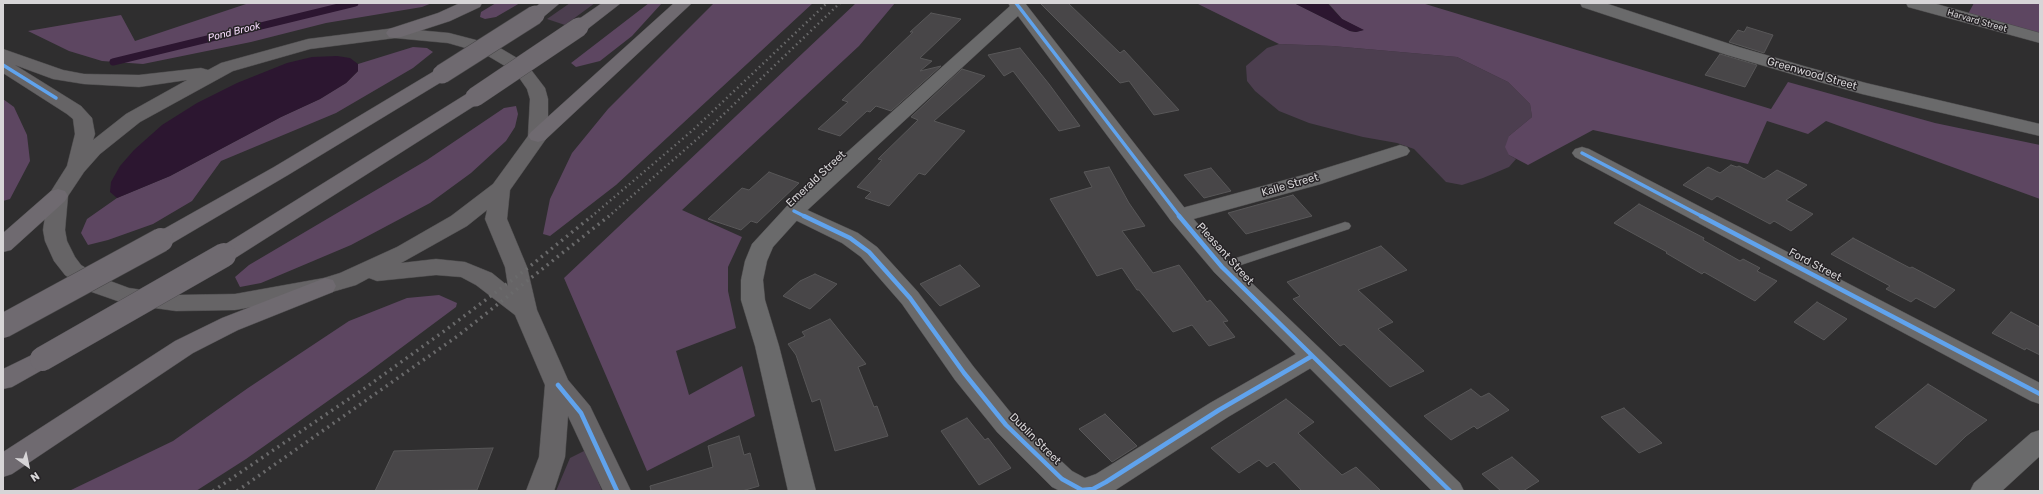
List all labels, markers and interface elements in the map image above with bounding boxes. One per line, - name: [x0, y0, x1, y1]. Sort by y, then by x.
- street label: Harvard Street: [1946, 7, 2008, 35]
- water label: Pond Brook: [206, 20, 262, 44]
- street label: Greenwood Street: [1766, 55, 1858, 93]
- street label: Emerald Street: [784, 148, 848, 210]
- street label: Kalle Street: [1260, 171, 1320, 199]
- street label: Pleasant Street: [1194, 220, 1256, 288]
- street label: Ford Street: [1786, 246, 1844, 284]
- street label: Dublin Street: [1007, 411, 1063, 467]
- north arrow: [8, 446, 48, 486]
- text: N: [28, 469, 42, 484]

